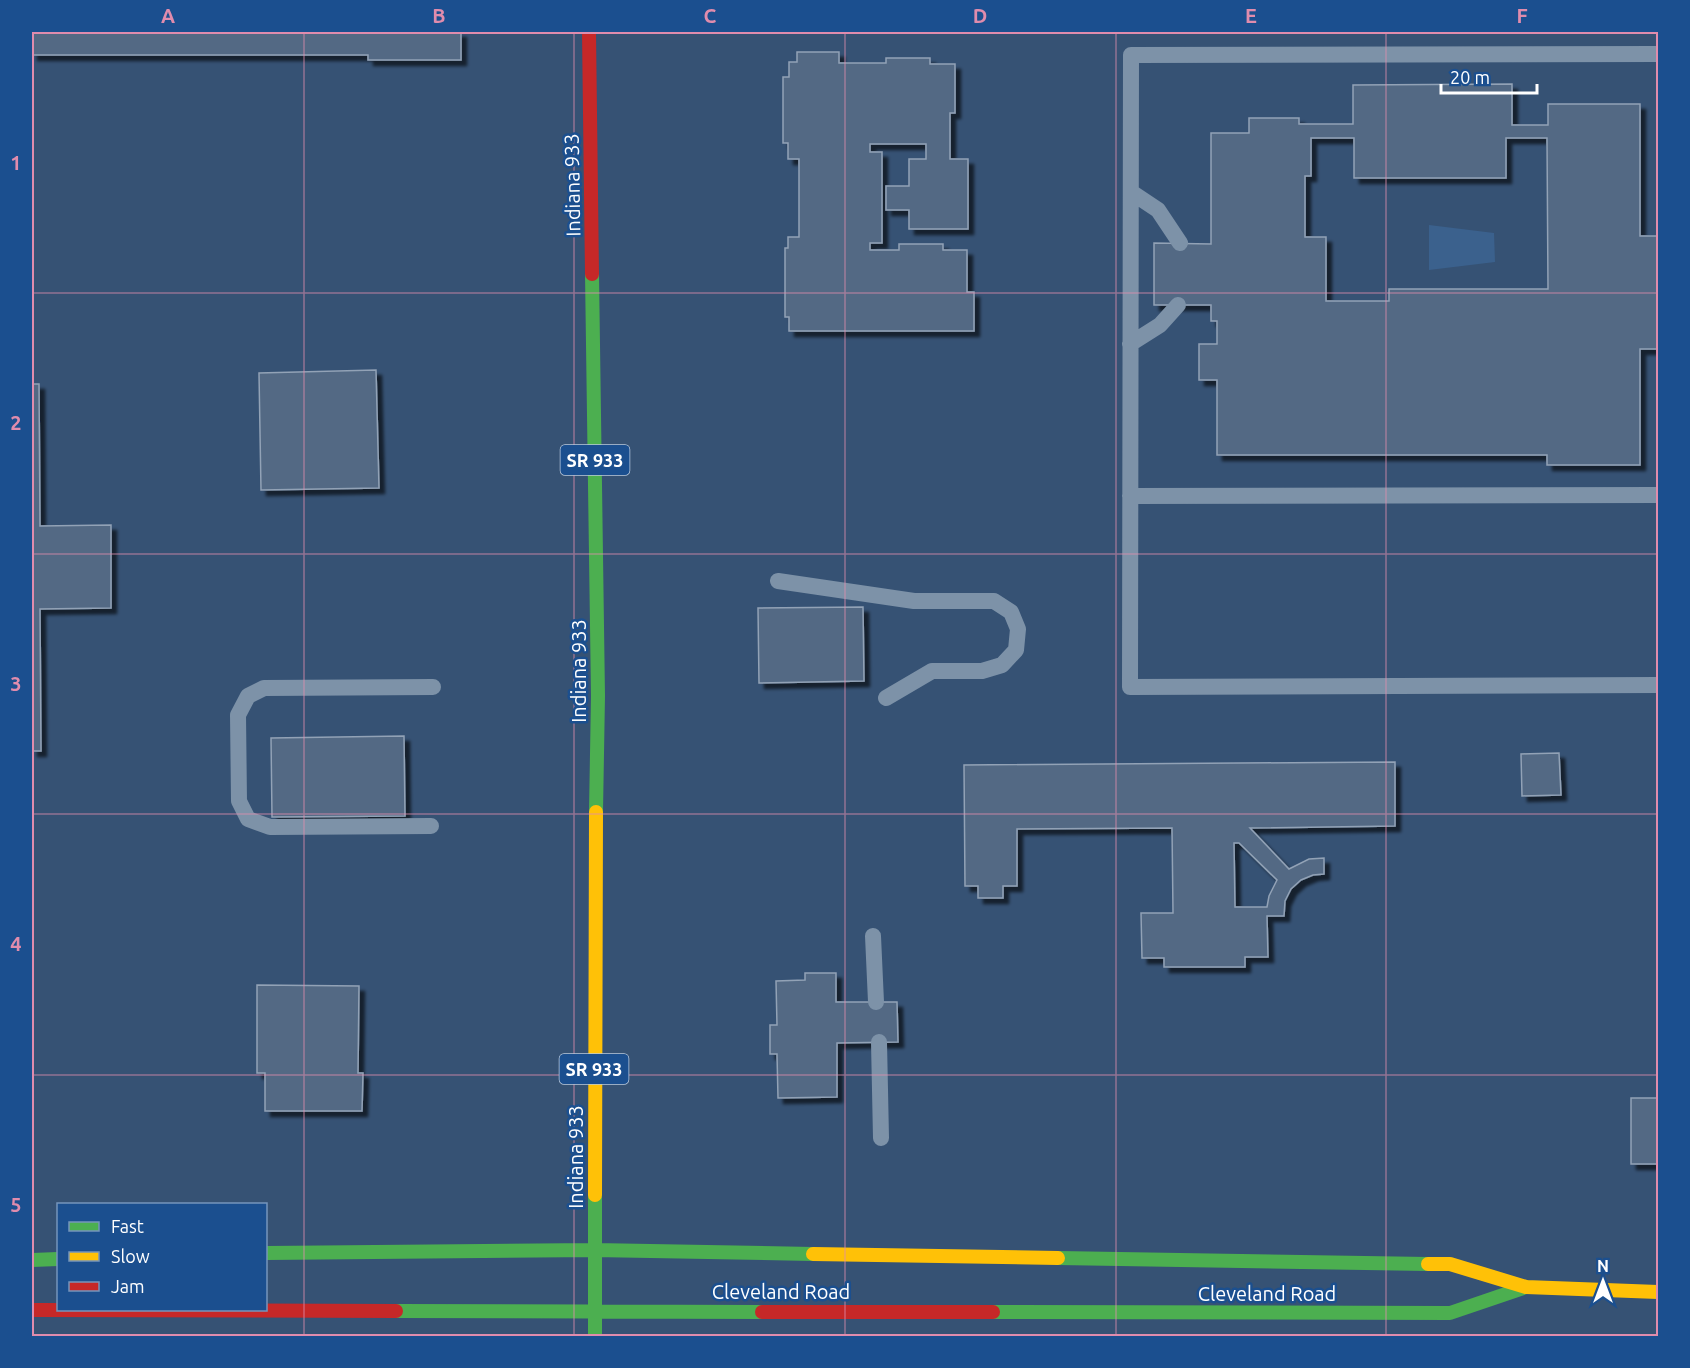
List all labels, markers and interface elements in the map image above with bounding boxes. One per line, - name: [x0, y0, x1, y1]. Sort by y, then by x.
- text: A: [161, 4, 175, 27]
- text: B: [432, 4, 446, 27]
- text: C: [704, 4, 717, 27]
- text: D: [973, 4, 987, 27]
- text: E: [1245, 4, 1257, 27]
- text: F: [1516, 4, 1528, 27]
- scale bar: [1441, 57, 1537, 95]
- text: 20 m: [1450, 67, 1490, 87]
- street label: Indiana 933: [560, 133, 584, 237]
- text: 1: [10, 151, 22, 174]
- text: 2: [10, 411, 22, 434]
- road number: SR 933: [560, 445, 630, 475]
- street label: Indiana 933: [567, 619, 590, 723]
- text: 3: [10, 672, 22, 695]
- text: 4: [10, 932, 22, 955]
- road number: SR 933: [560, 1054, 628, 1084]
- street label: Indiana 933: [564, 1105, 587, 1209]
- text: 5: [10, 1193, 22, 1216]
- legend: [57, 1203, 267, 1311]
- text: Fast: [111, 1216, 144, 1236]
- text: Slow: [111, 1246, 150, 1266]
- north arrow: [1573, 1251, 1633, 1311]
- text: N: [1597, 1257, 1609, 1275]
- text: Jam: [111, 1276, 145, 1296]
- street label: Cleveland Road: [712, 1280, 850, 1303]
- street label: Cleveland Road: [1198, 1282, 1336, 1305]

